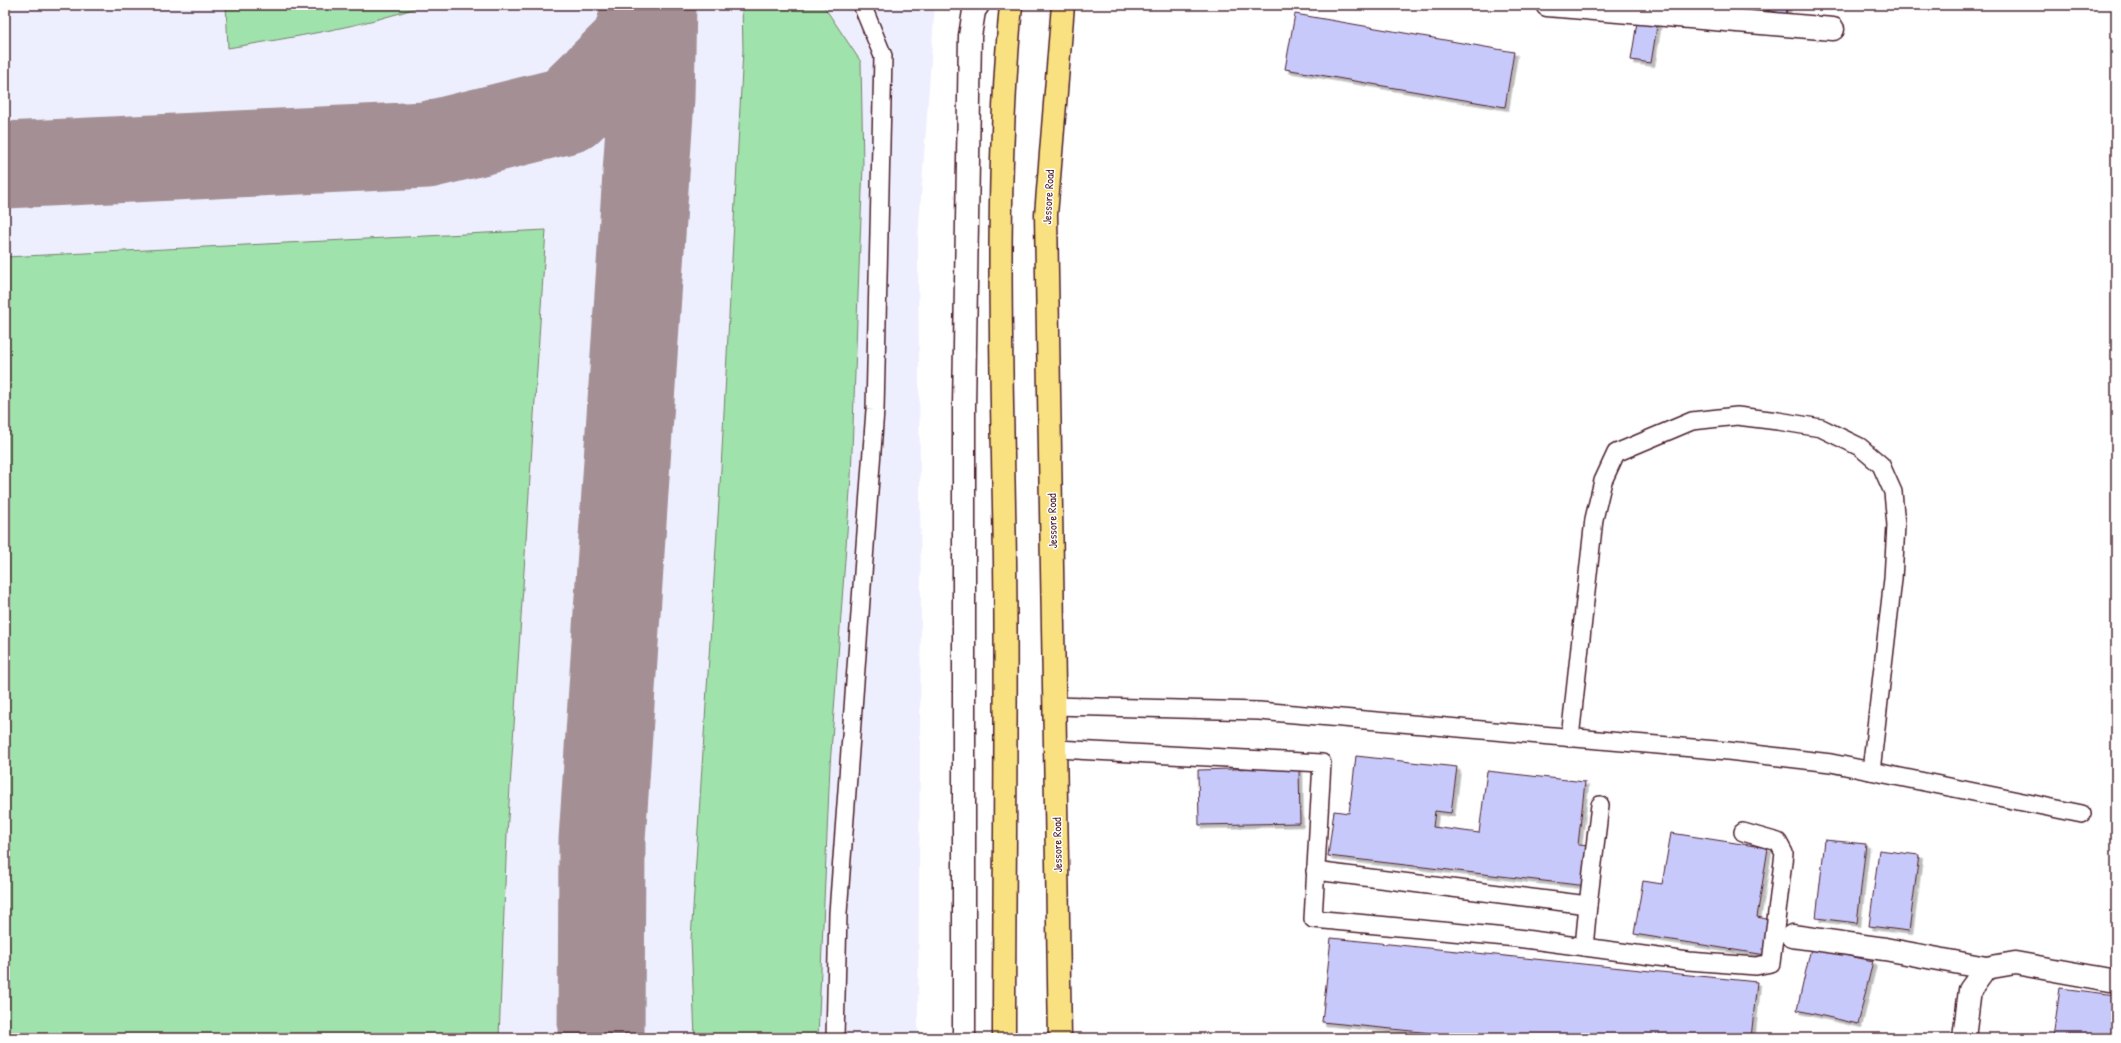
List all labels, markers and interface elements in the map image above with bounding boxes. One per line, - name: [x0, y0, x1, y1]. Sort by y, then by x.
- street label: Jessore Road: [1038, 169, 1058, 225]
- street label: Jessore Road: [1043, 493, 1061, 549]
- street label: Jessore Road: [1048, 817, 1066, 873]

